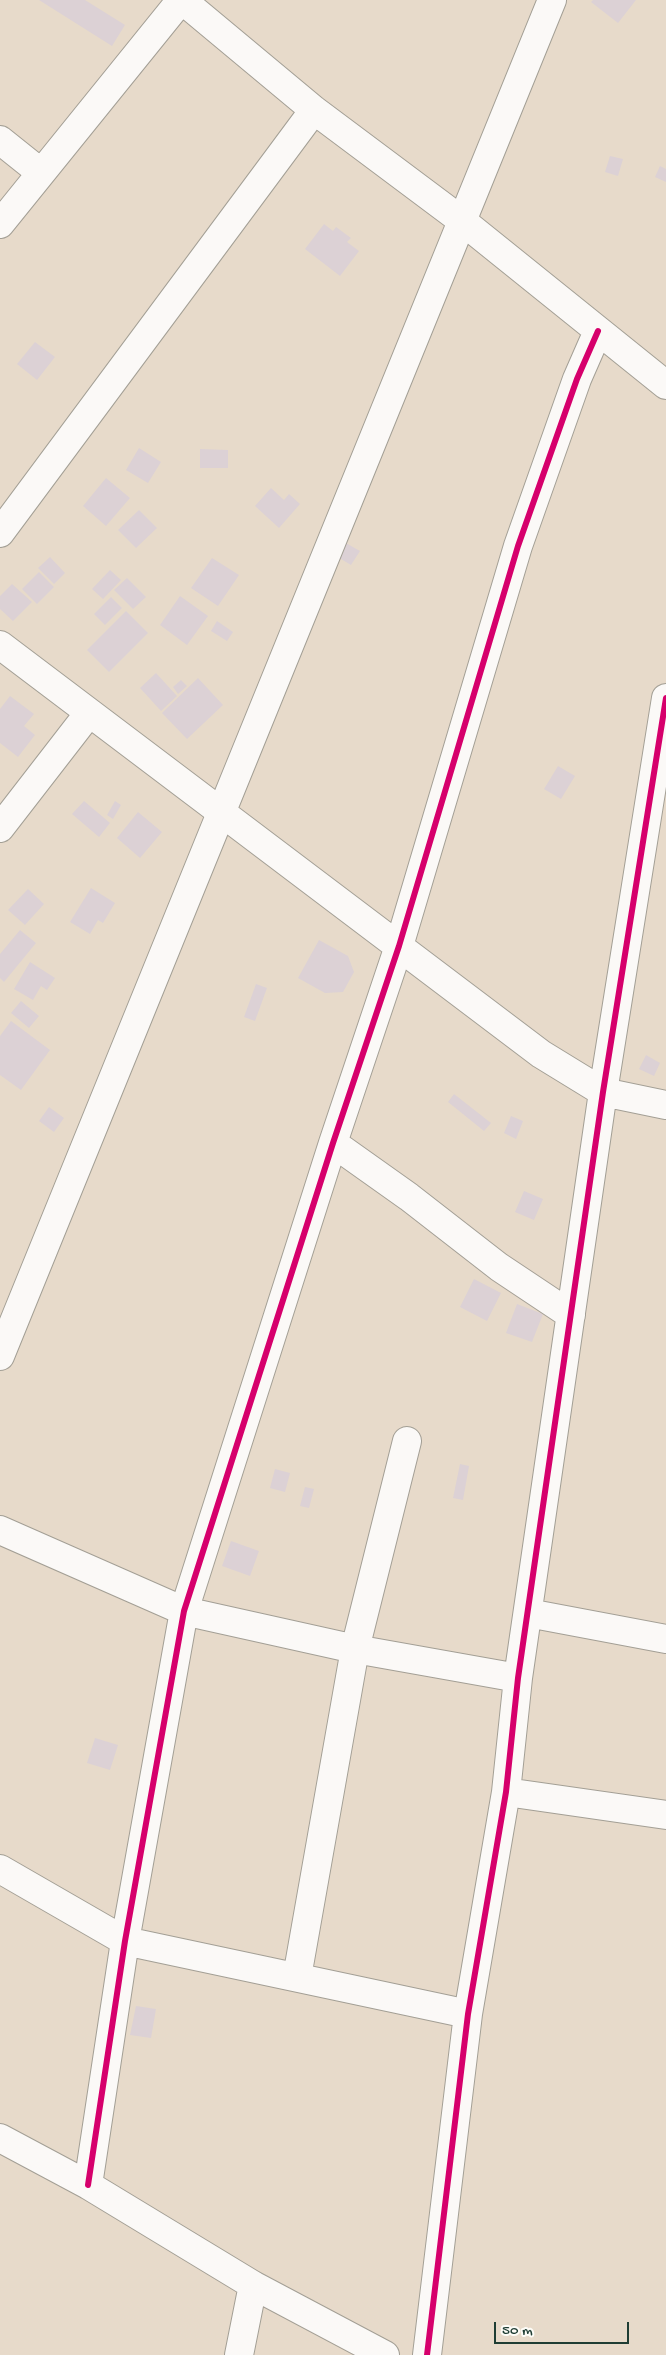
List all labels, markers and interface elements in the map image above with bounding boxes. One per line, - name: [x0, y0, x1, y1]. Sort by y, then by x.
- scale bar: [496, 2312, 631, 2344]
- text: 50 m: [502, 2322, 533, 2340]

